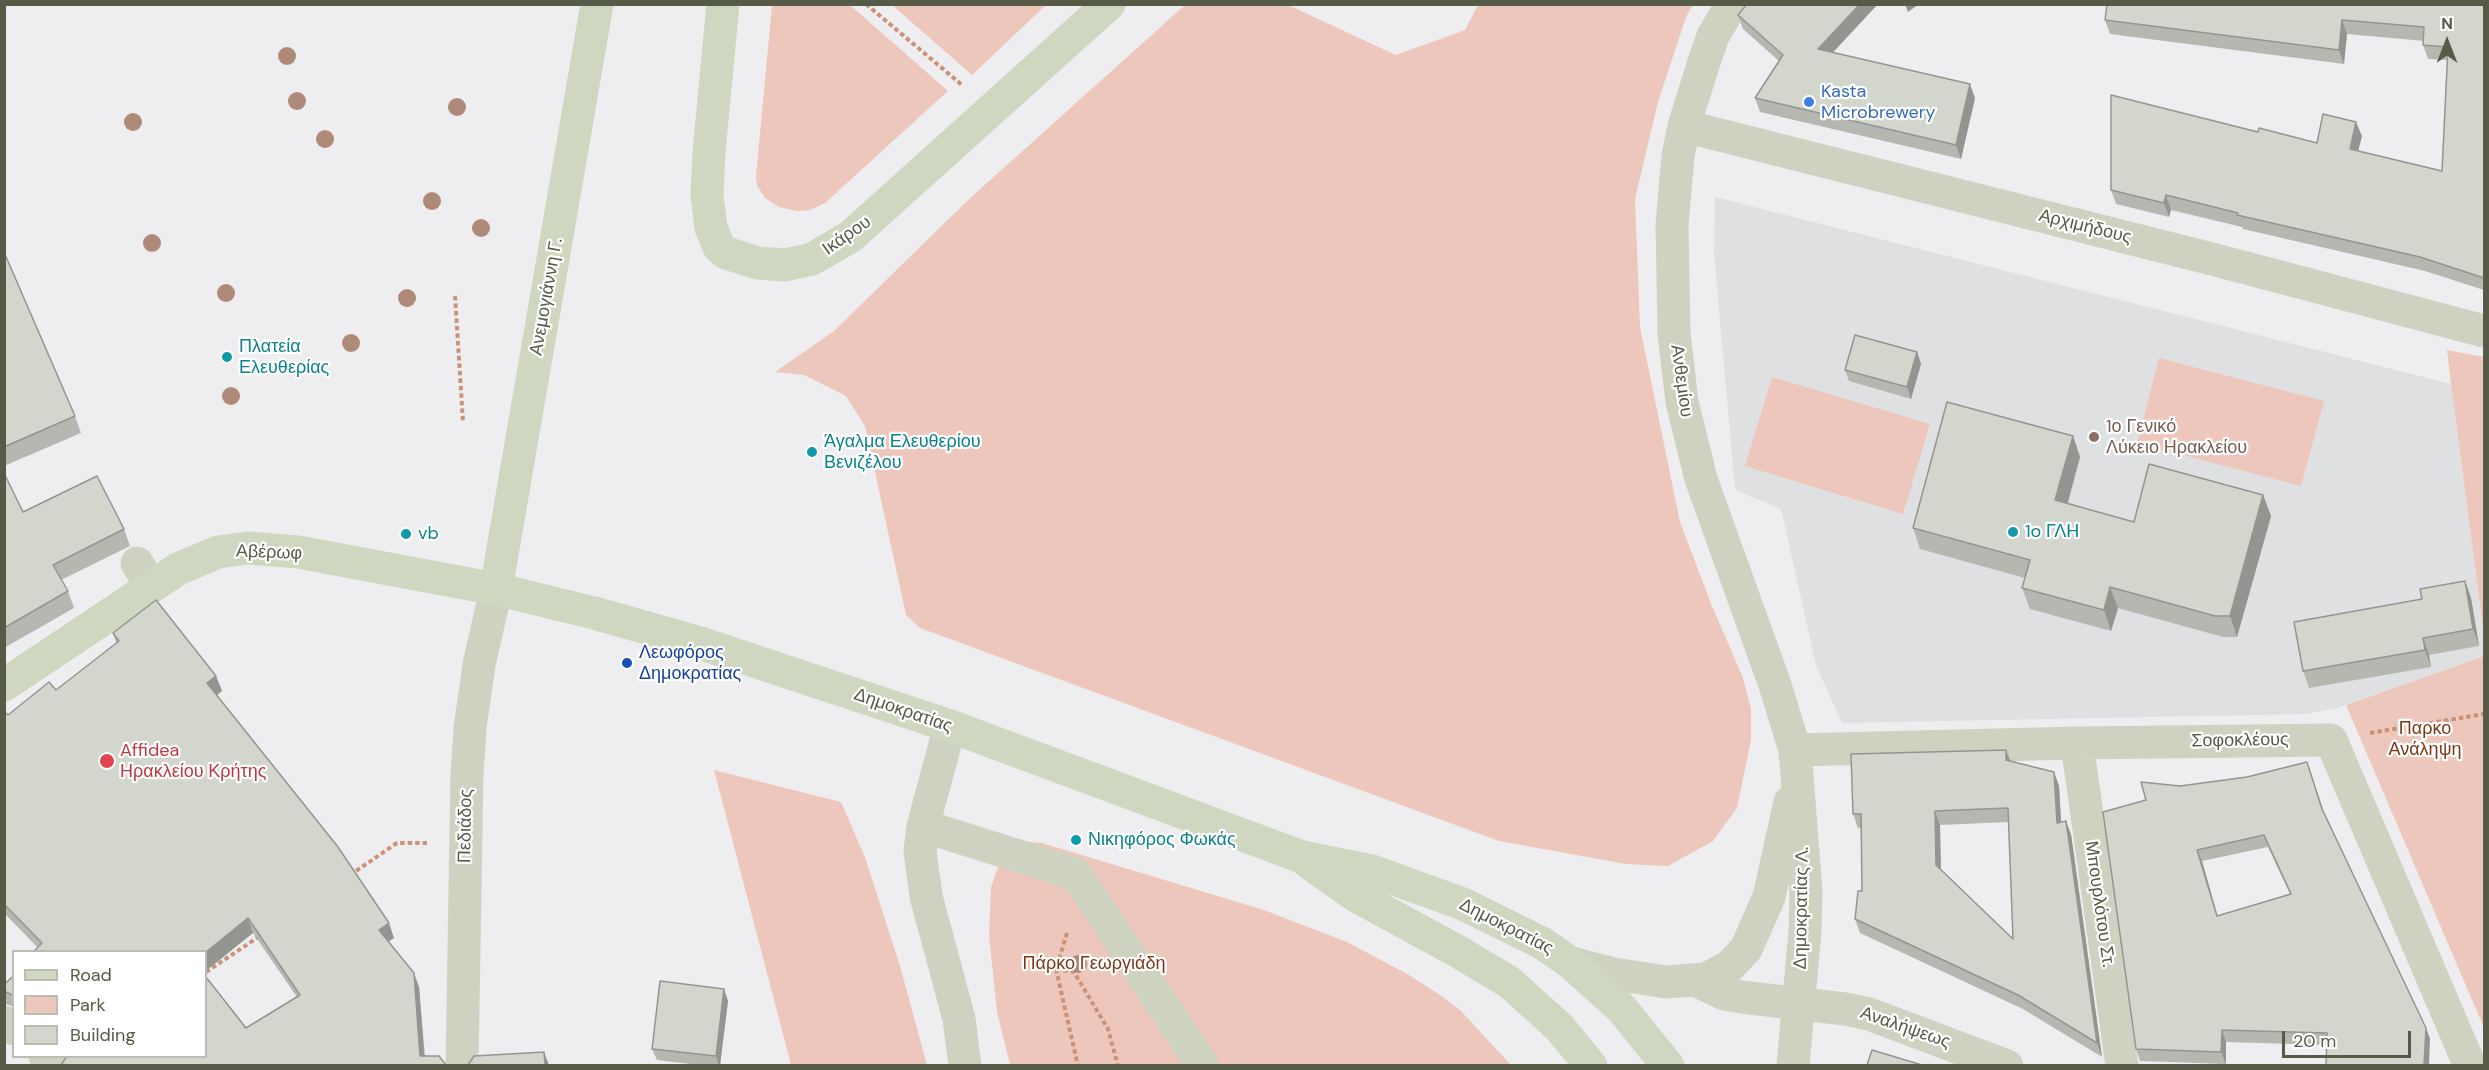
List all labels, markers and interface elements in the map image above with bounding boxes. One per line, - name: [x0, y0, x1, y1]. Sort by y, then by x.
- north arrow: [2417, 12, 2477, 72]
- text: N: [2441, 13, 2453, 34]
- place label: Kasta Microbrewery: [1821, 81, 1935, 124]
- marker: Kasta Microbrewery: [1802, 95, 1816, 109]
- street label: Αρχιμήδους: [2036, 205, 2134, 249]
- street label: Ικάρου: [819, 212, 875, 260]
- street label: Ανεμογιάννη Γ.: [526, 237, 568, 357]
- place label: Πλατεία Ελευθερίας: [239, 336, 329, 378]
- street label: Ανθεμίου: [1665, 343, 1697, 419]
- marker: Πλατεία Ελευθερίας: [220, 350, 234, 364]
- place label: 1ο Γενικό Λύκειο Ηρακλείου: [2106, 416, 2247, 458]
- marker: 1ο Γενικό Λύκειο Ηρακλείου: [2087, 430, 2101, 444]
- place label: Άγαλμα Ελευθερίου Βενιζέλου: [824, 431, 981, 474]
- marker: Άγαλμα Ελευθερίου Βενιζέλου: [805, 445, 819, 459]
- place label: 1o ΓΛΗ: [2025, 521, 2079, 543]
- place label: vb: [418, 523, 439, 545]
- marker: 1o ΓΛΗ: [2006, 525, 2020, 539]
- marker: vb: [399, 527, 413, 541]
- street label: Αβέρωφ: [235, 541, 303, 565]
- place label: Λεωφόρος Δημοκρατίας: [639, 642, 741, 684]
- marker: Λεωφόρος Δημοκρατίας: [620, 656, 634, 670]
- street label: Δημοκρατίας: [851, 684, 955, 738]
- park label: Παρκο Ανάληψη: [2389, 718, 2461, 760]
- street label: Σοφοκλέους: [2191, 729, 2289, 753]
- place label: Affidea Ηρακλείου Κρήτης: [120, 740, 266, 783]
- marker: Affidea Ηρακλείου Κρήτης: [98, 752, 116, 770]
- street label: Πεδιάδος: [455, 789, 477, 863]
- place label: Νικηφόρος Φωκάς: [1088, 829, 1236, 851]
- marker: Νικηφόρος Φωκάς: [1069, 833, 1083, 847]
- street label: Μπουρλότου Στ.: [2079, 839, 2119, 969]
- street label: Δημοκρατίας Λ.: [1790, 847, 1814, 969]
- street label: Δημοκρατίας: [1456, 894, 1556, 960]
- legend: [12, 950, 207, 1058]
- park label: Πάρκο Γεωργιάδη: [1023, 953, 1165, 975]
- text: Road: [70, 963, 112, 987]
- text: Park: [70, 993, 106, 1017]
- street label: Αναλήψεως: [1857, 1003, 1953, 1053]
- scale bar: [2285, 1019, 2414, 1057]
- text: Building: [70, 1023, 135, 1047]
- text: 20 m: [2293, 1029, 2336, 1053]

